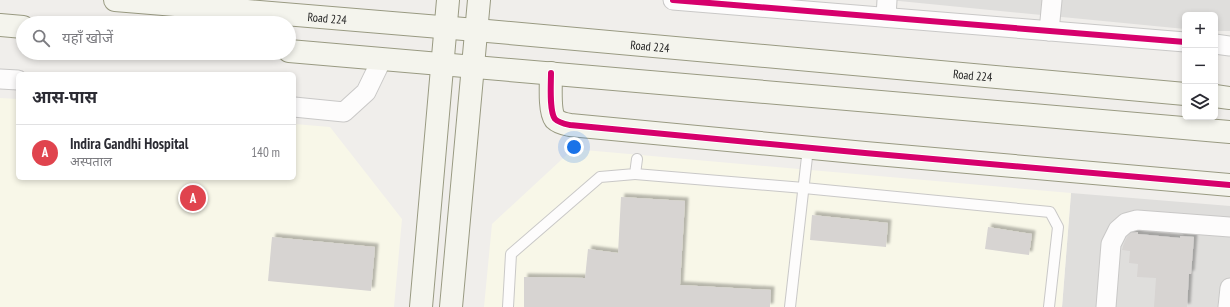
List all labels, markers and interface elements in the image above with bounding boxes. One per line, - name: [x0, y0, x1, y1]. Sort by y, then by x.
- street label: Road 224: [307, 9, 348, 27]
- map controls: [1182, 12, 1218, 120]
- button: +: [1182, 12, 1218, 48]
- search box: [16, 16, 296, 60]
- icon: search: [30, 27, 52, 49]
- text: यहाँ खोजें: [62, 28, 113, 47]
- street label: Road 224: [630, 36, 671, 55]
- button: −: [1182, 48, 1218, 84]
- street label: Road 224: [953, 66, 994, 84]
- button: layers: [1182, 84, 1218, 120]
- text: आस-पास: [32, 86, 97, 108]
- text: Indira Gandhi Hospital: [70, 134, 188, 153]
- your location: [564, 137, 584, 157]
- text: A: [42, 144, 48, 161]
- text: 140 m: [251, 144, 280, 161]
- text: अस्पताल: [70, 153, 112, 170]
- pin: A: [180, 183, 206, 213]

